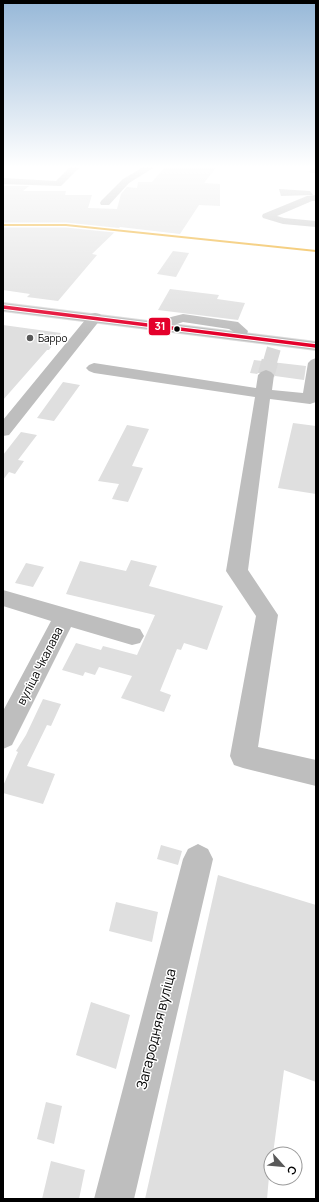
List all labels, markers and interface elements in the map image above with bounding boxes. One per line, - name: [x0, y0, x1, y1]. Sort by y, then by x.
- line badge: 31: [148, 317, 171, 336]
- text: 31: [154, 318, 166, 333]
- unlabelled marker: [172, 324, 182, 334]
- place label: Барро: [38, 331, 67, 345]
- marker: Барро: [25, 333, 35, 343]
- street label: вуліца Чкалава: [13, 624, 67, 708]
- street label: Загародняя вуліца: [131, 966, 180, 1091]
- north arrow: [263, 1146, 303, 1186]
- text: С: [284, 1164, 301, 1178]

